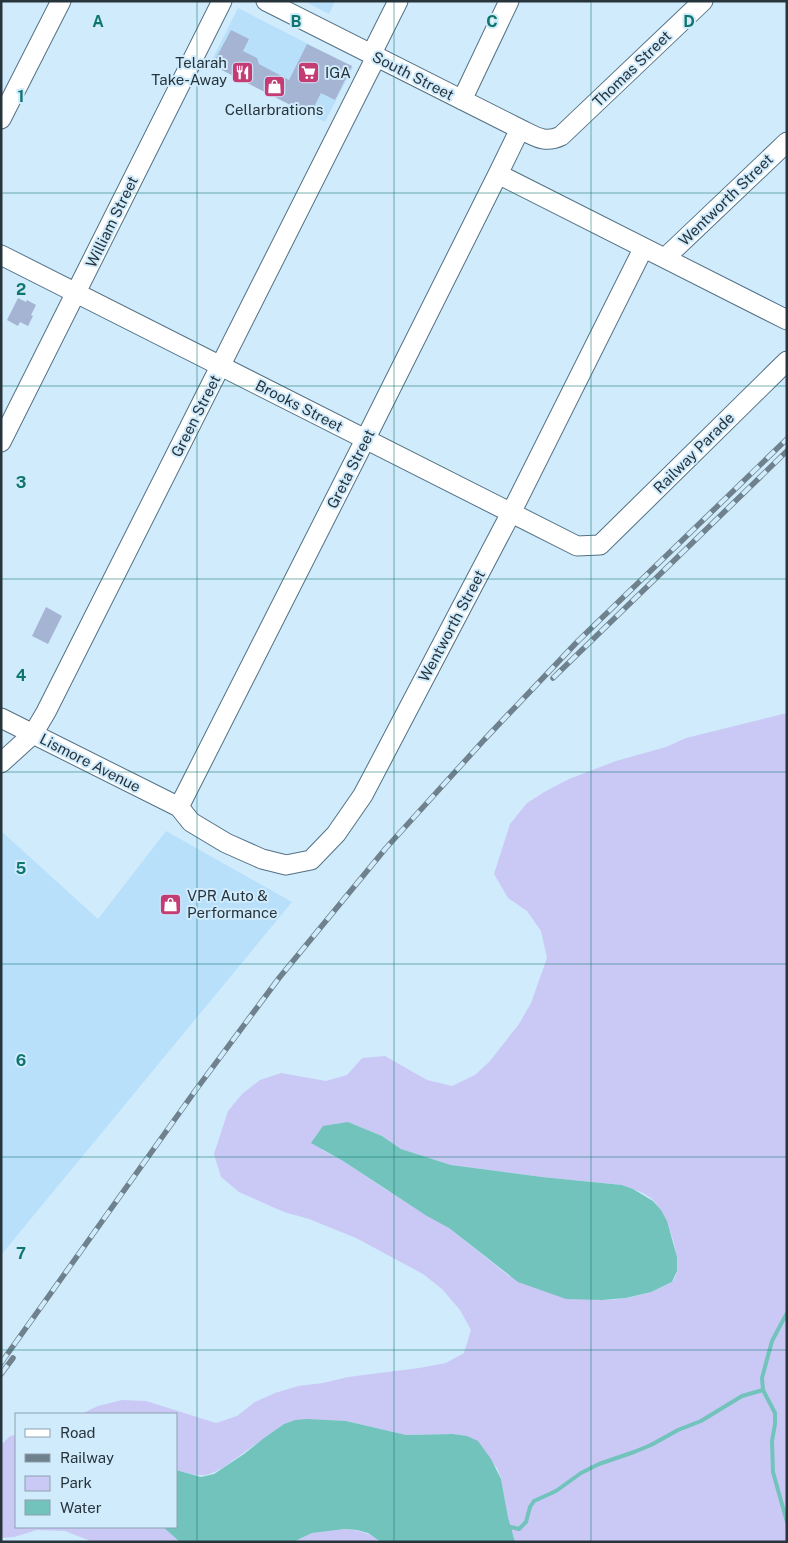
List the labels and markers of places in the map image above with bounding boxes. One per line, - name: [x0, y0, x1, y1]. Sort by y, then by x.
- place label: Telarah Take-Away: [151, 54, 227, 88]
- restaurant icon: Telarah Take-Away: [231, 60, 255, 84]
- supermarket icon: IGA: [297, 61, 321, 85]
- place label: IGA: [325, 64, 351, 81]
- shop icon: Cellarbrations: [262, 75, 286, 99]
- place label: Cellarbrations: [225, 101, 323, 118]
- place label: VPR Auto & Performance: [187, 887, 278, 921]
- shop icon: VPR Auto & Performance: [159, 893, 183, 917]

